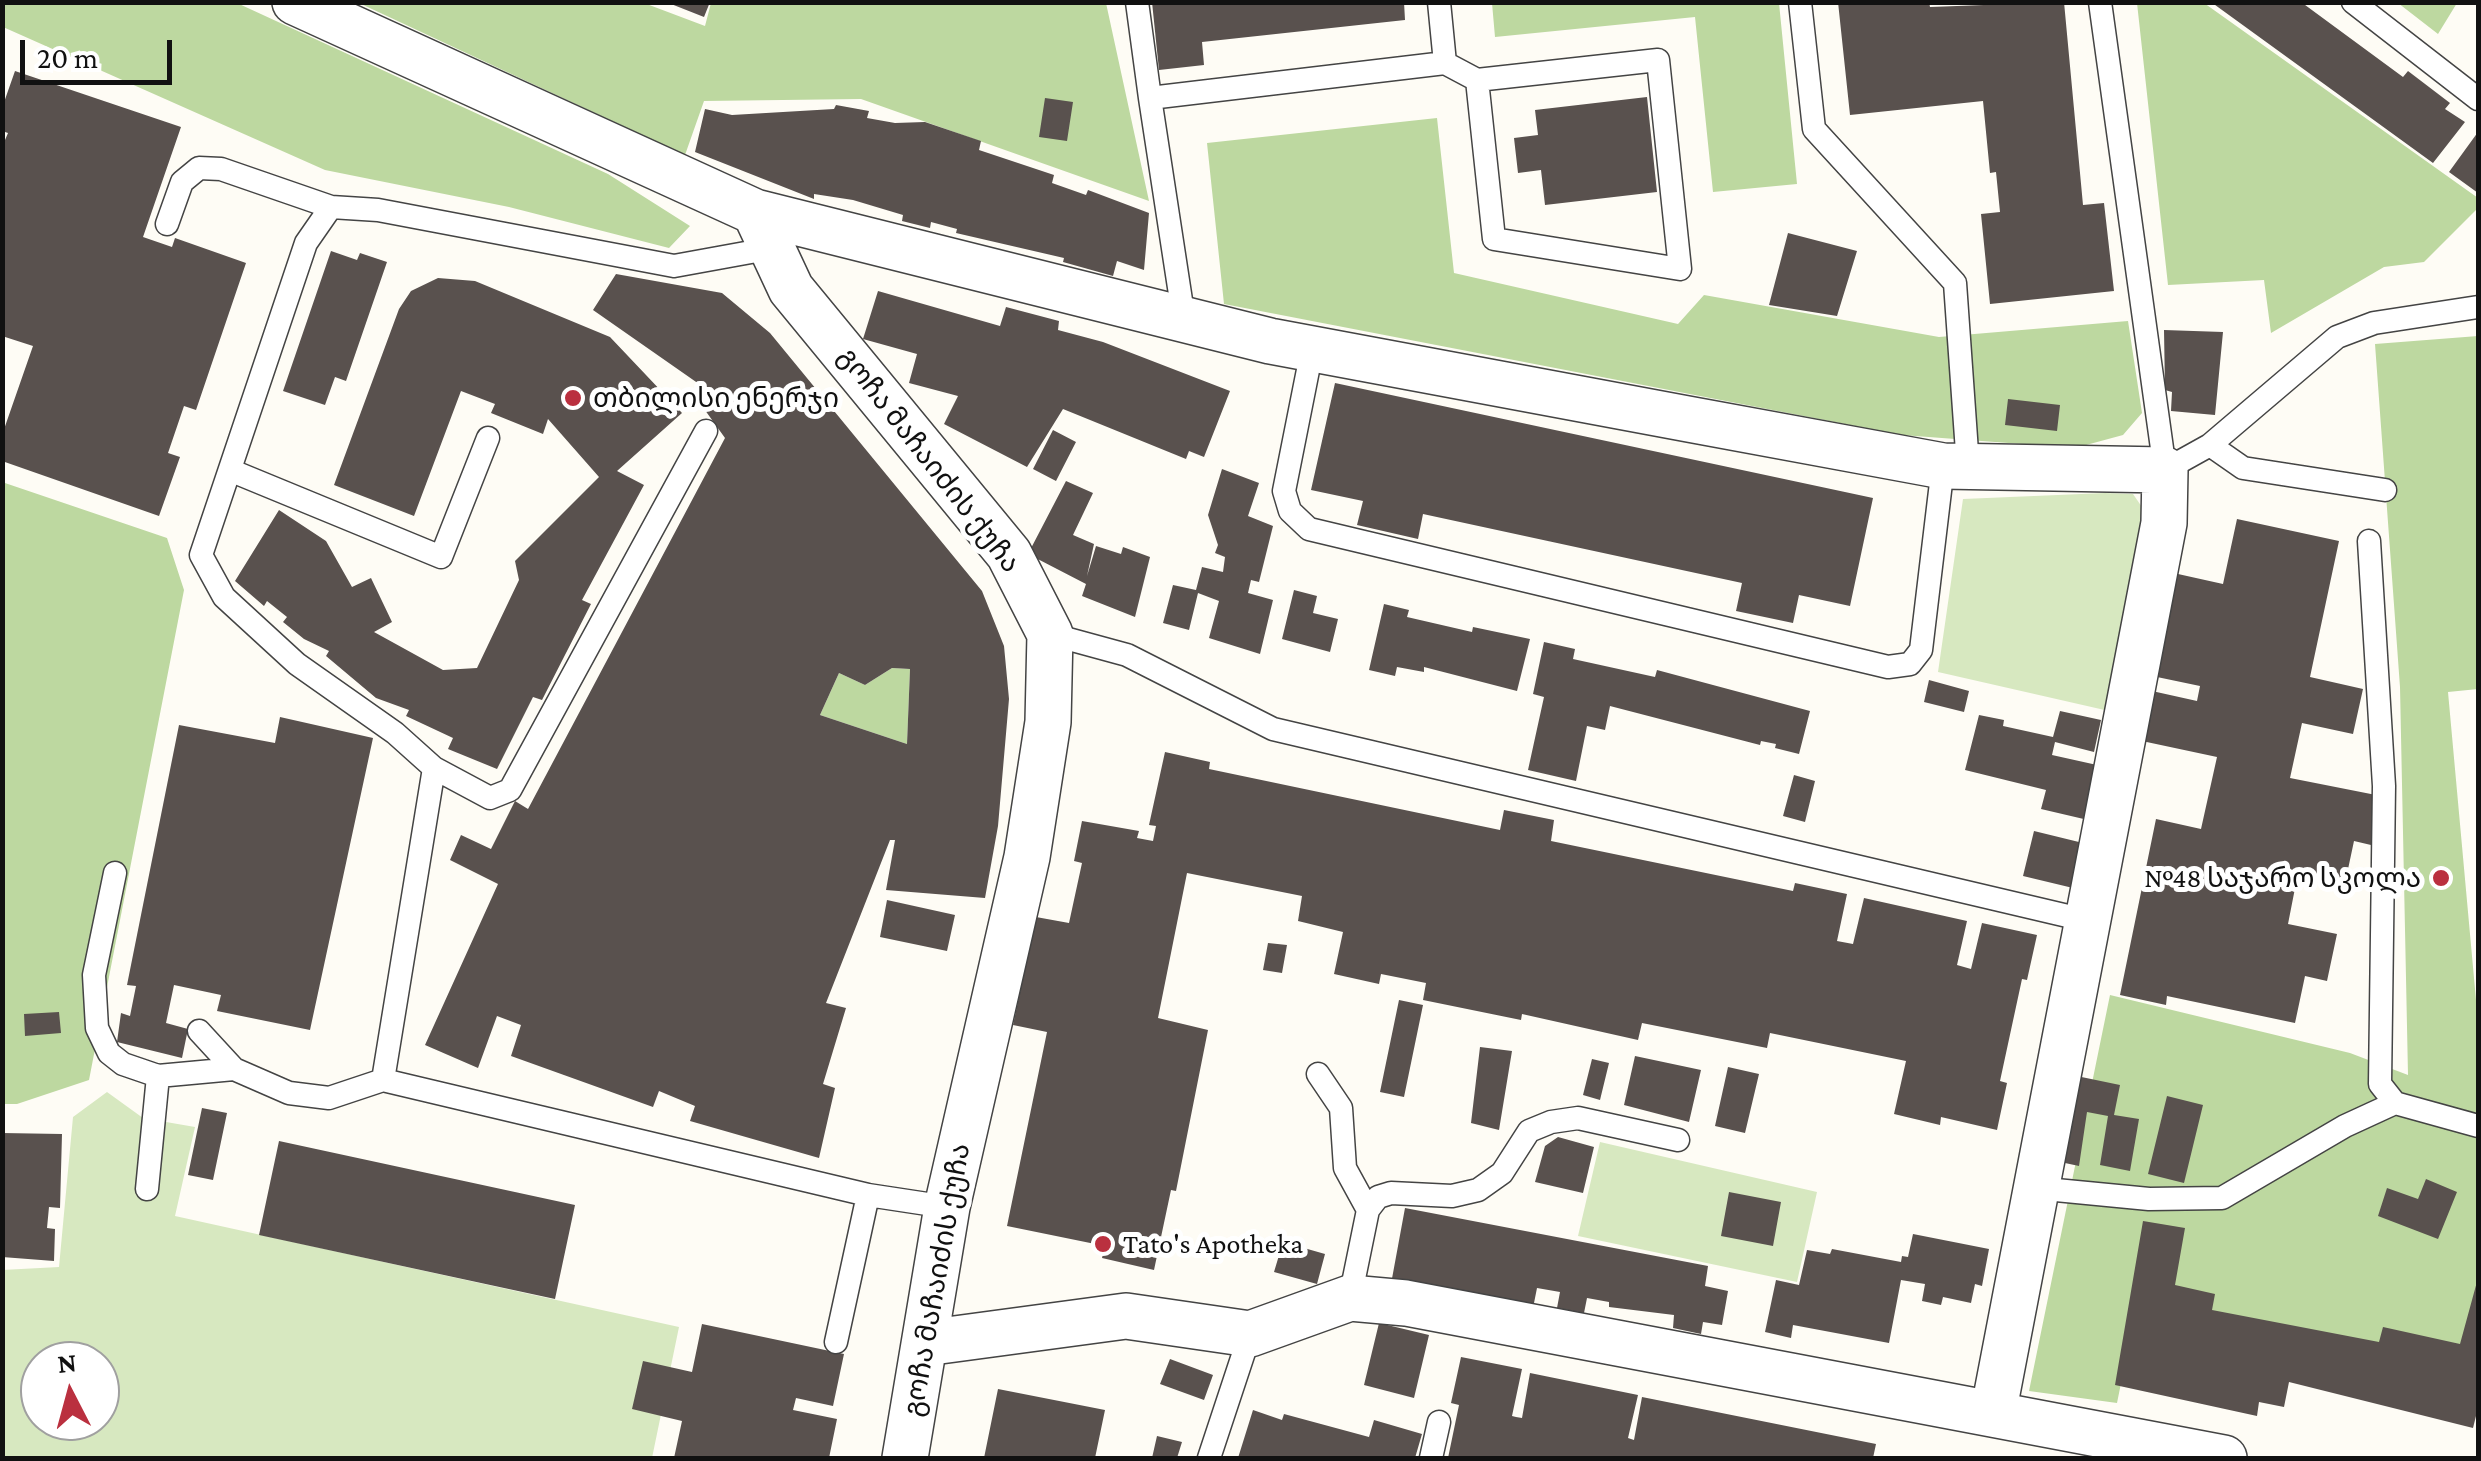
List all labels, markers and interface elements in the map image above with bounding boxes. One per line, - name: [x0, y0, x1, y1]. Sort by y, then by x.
- scale bar: [25, 20, 178, 82]
- text: 20 m: [37, 41, 98, 74]
- street label: გოჩა მაჩაიძის ქუჩა: [831, 341, 1027, 579]
- place label: თბილისი ენერჯი: [593, 381, 839, 415]
- marker: თბილისი ენერჯი: [562, 387, 584, 409]
- place label: №48 საჯარო სკოლა: [2144, 861, 2421, 895]
- marker: №48 საჯარო სკოლა: [2430, 867, 2452, 889]
- street label: გოჩა მაჩაიძის ქუჩა: [896, 1141, 978, 1419]
- place label: Tato's Apotheka: [1123, 1227, 1303, 1261]
- marker: Tato's Apotheka: [1092, 1233, 1114, 1255]
- north arrow: [20, 1341, 120, 1441]
- text: N: [56, 1346, 78, 1379]

